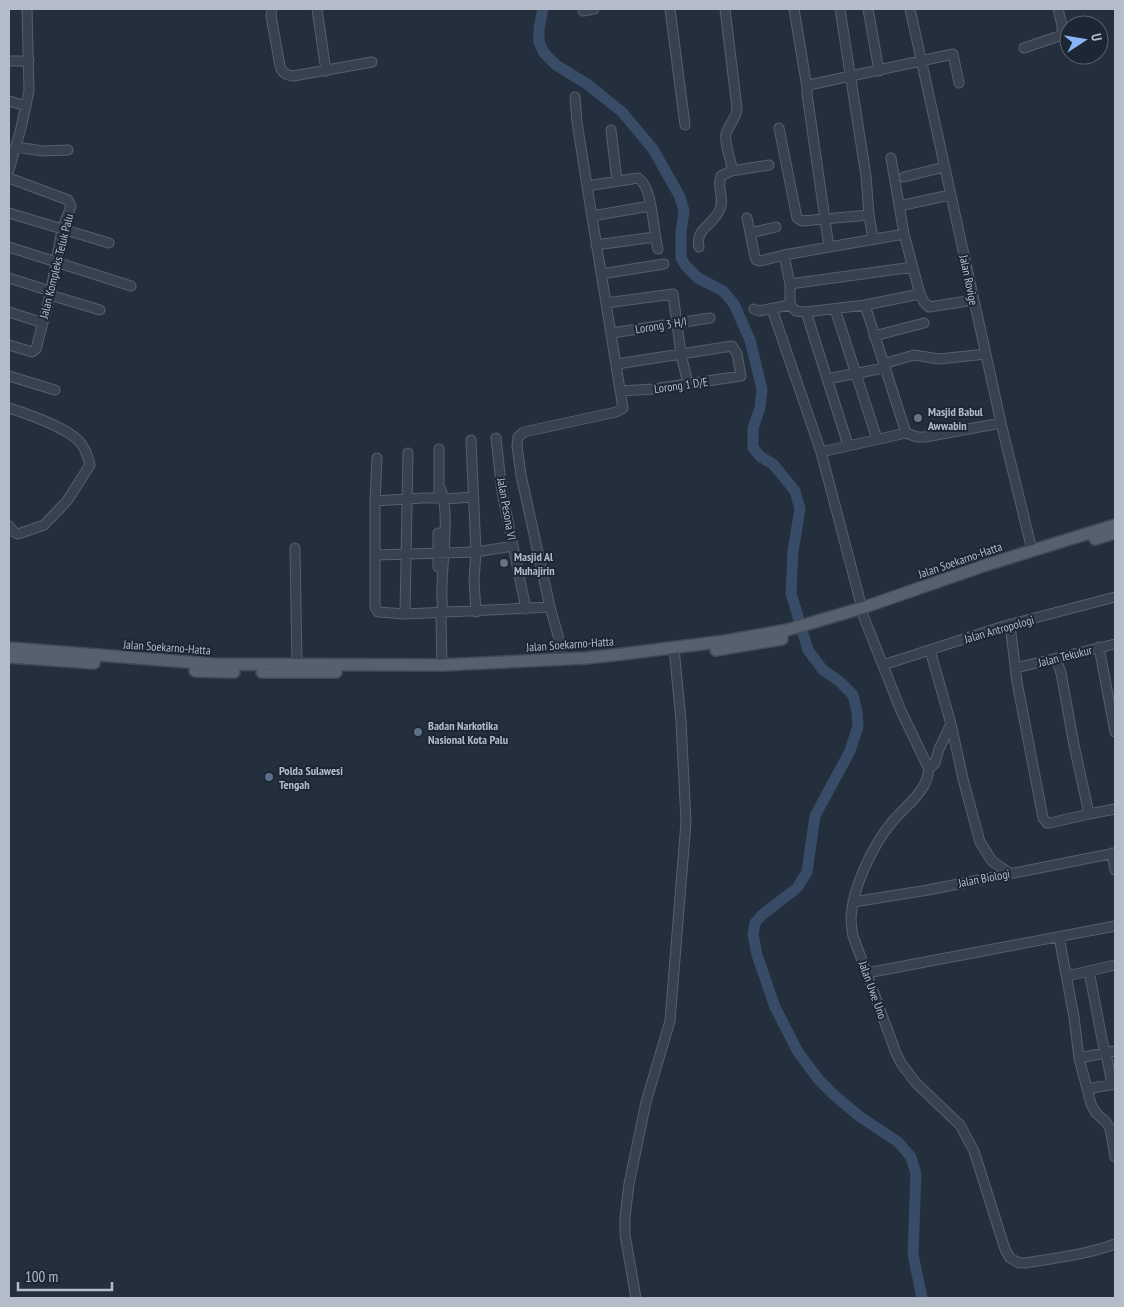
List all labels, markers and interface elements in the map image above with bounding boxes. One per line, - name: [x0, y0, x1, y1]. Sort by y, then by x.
- north arrow: [1059, 15, 1109, 65]
- text: U: [1087, 32, 1106, 43]
- street label: Jalan Kompleks Teluk Palu: [35, 212, 76, 321]
- street label: Jalan Rovige: [956, 253, 982, 306]
- street label: Lorong 3 H/I: [634, 314, 688, 336]
- street label: Lorong 1 D/E: [653, 374, 709, 396]
- place label: Masjid Babul Awwabin: [927, 404, 983, 433]
- marker: Masjid Babul Awwabin: [912, 412, 924, 424]
- street label: Jalan Pesona VI: [494, 476, 520, 541]
- street label: Jalan Soekarno-Hatta: [915, 539, 1004, 582]
- place label: Masjid Al Muhajirin: [514, 549, 555, 578]
- marker: Masjid Al Muhajirin: [498, 557, 510, 569]
- street label: Jalan Antropologi: [962, 612, 1036, 646]
- street label: Jalan Soekarno-Hatta: [525, 633, 614, 655]
- street label: Jalan Soekarno-Hatta: [122, 636, 211, 658]
- street label: Jalan Tekukur: [1036, 642, 1094, 670]
- place label: Badan Narkotika Nasional Kota Palu: [428, 718, 508, 747]
- marker: Badan Narkotika Nasional Kota Palu: [412, 726, 424, 738]
- place label: Polda Sulawesi Tengah: [279, 763, 343, 792]
- marker: Polda Sulawesi Tengah: [263, 771, 275, 783]
- street label: Jalan Biologi: [956, 866, 1011, 891]
- street label: Jalan Uwe Uno: [855, 958, 890, 1021]
- scale bar: [18, 1260, 111, 1292]
- text: 100 m: [25, 1267, 58, 1286]

